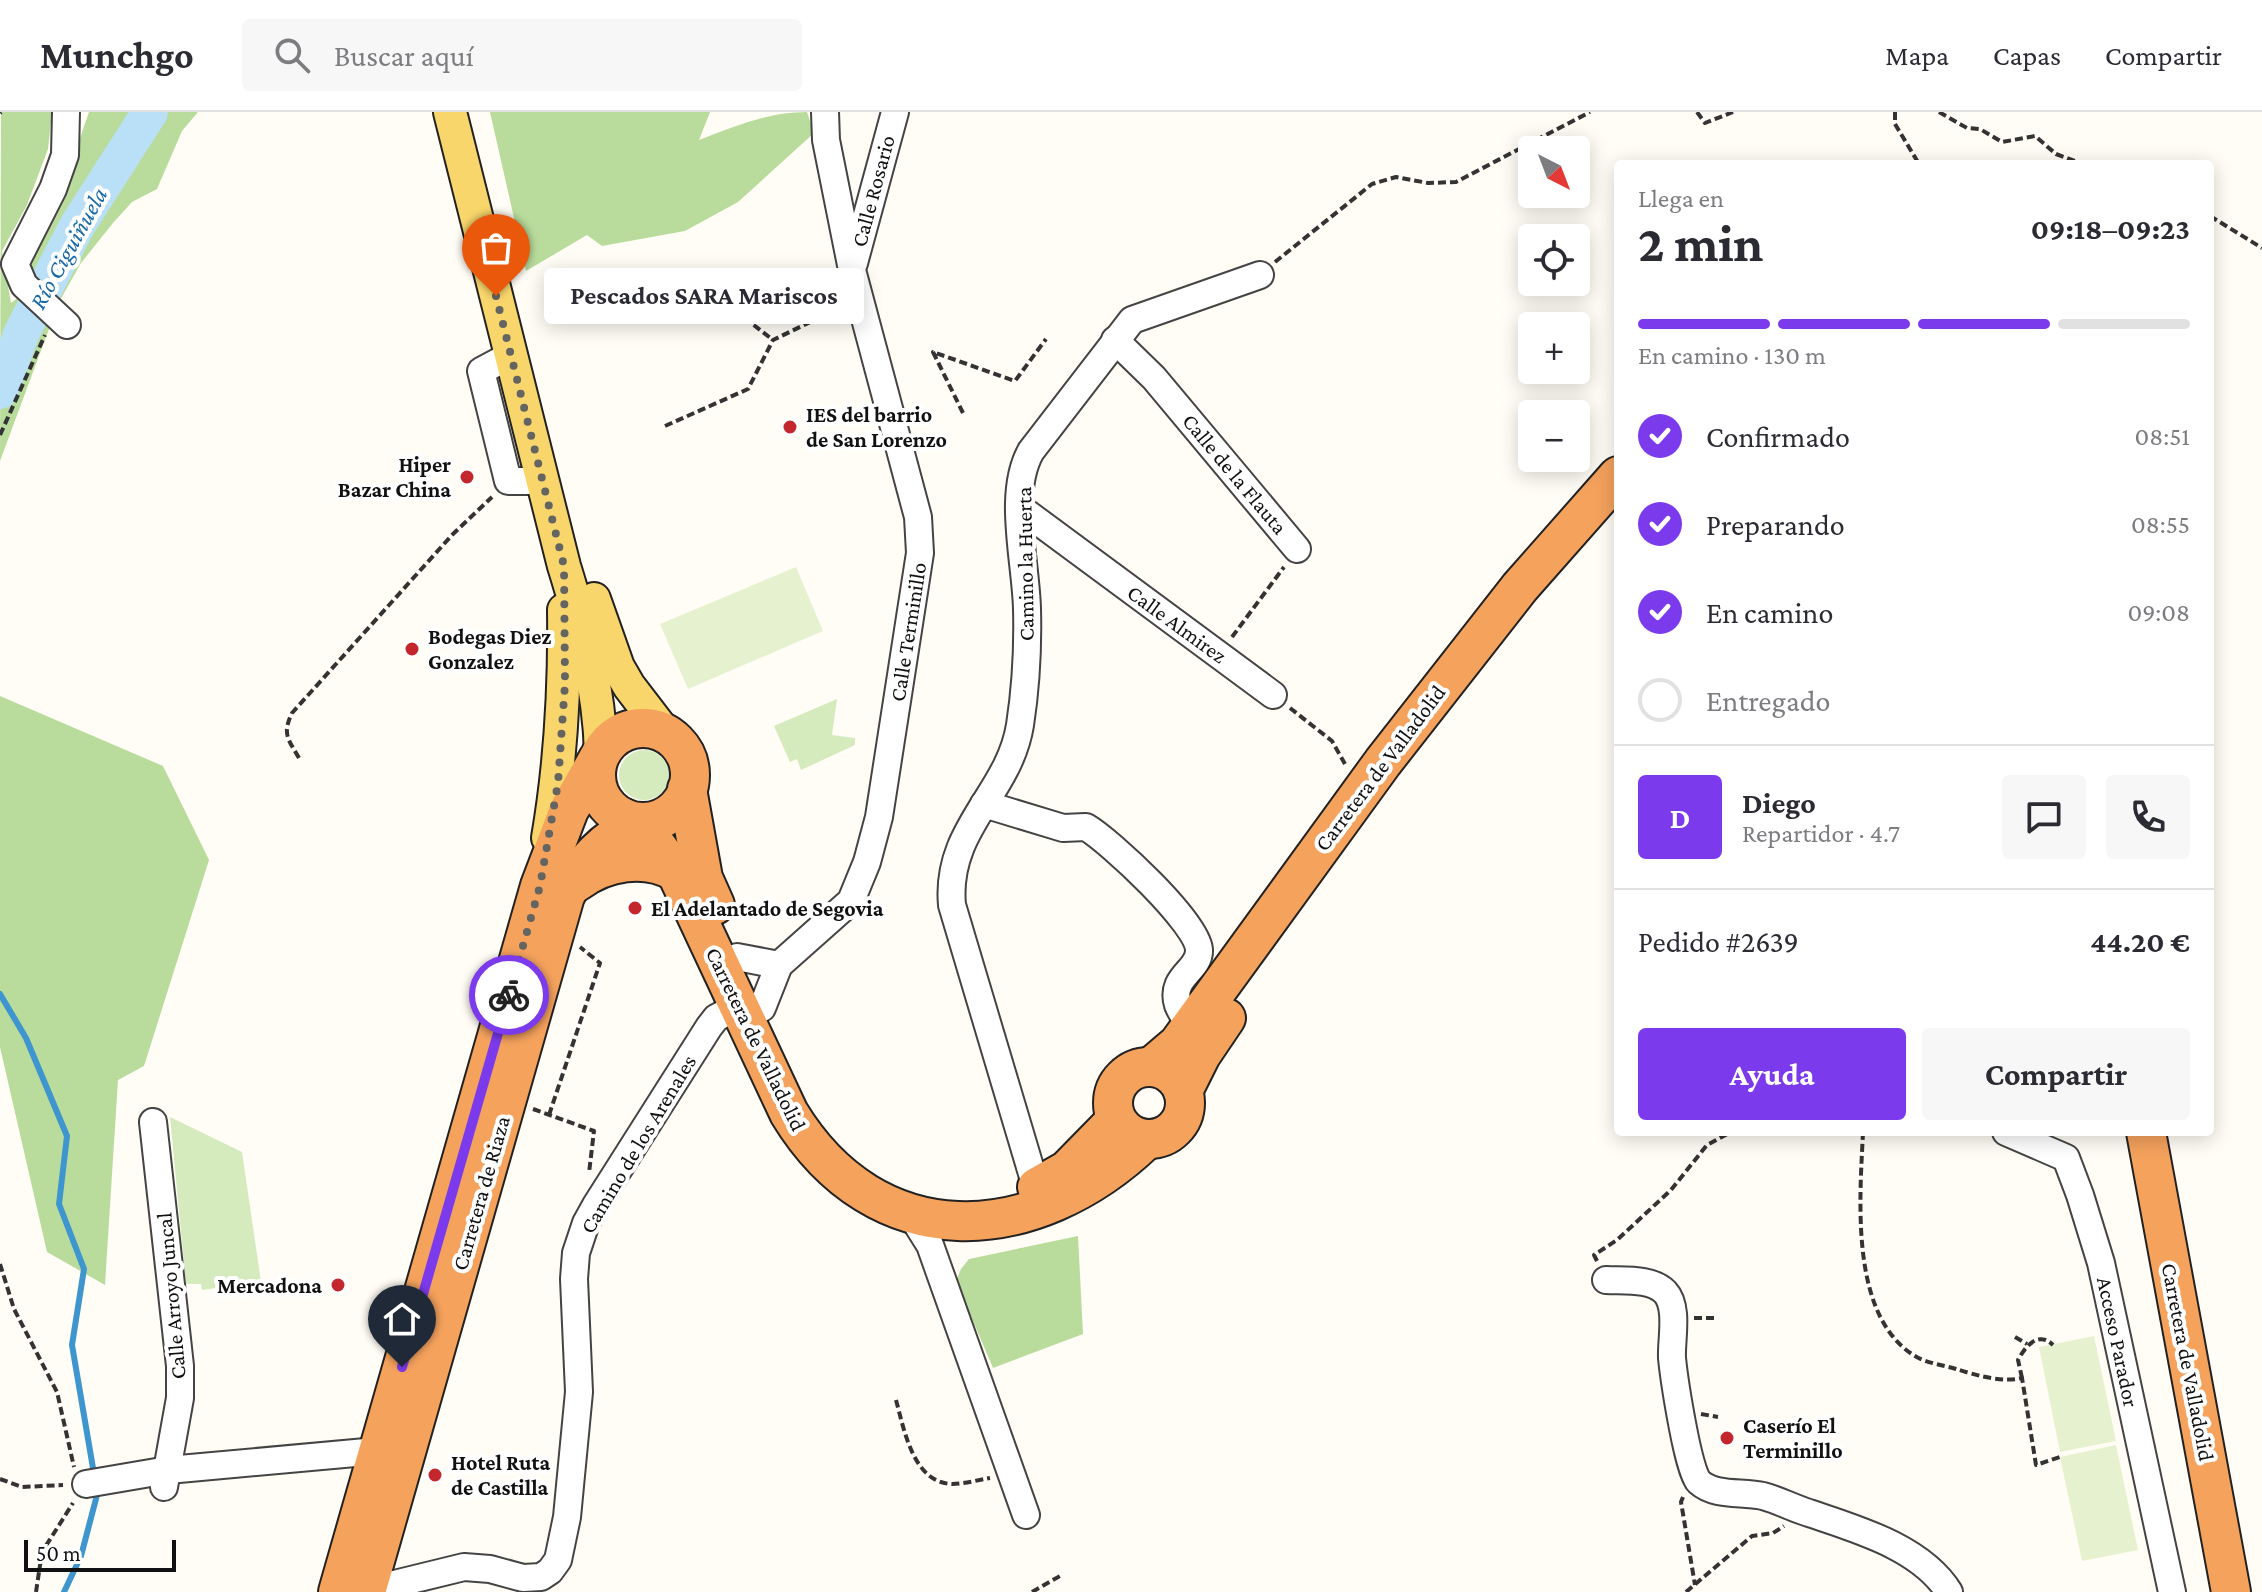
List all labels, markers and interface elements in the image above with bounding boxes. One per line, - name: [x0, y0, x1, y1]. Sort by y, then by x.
- search box: [242, 19, 802, 91]
- icon: search: [270, 33, 314, 77]
- text: Munchgo: [40, 34, 194, 76]
- text: Buscar aquí: [334, 39, 474, 72]
- text: Mapa: [1885, 40, 1949, 71]
- text: Capas: [1993, 40, 2061, 71]
- text: Compartir: [2105, 40, 2222, 71]
- street label: Calle Rosario: [846, 132, 900, 250]
- north arrow: [1518, 136, 1590, 208]
- map controls: [1518, 136, 1590, 472]
- water label: Río Ciguiñuela: [24, 183, 112, 313]
- text: Llega en: [1638, 184, 1724, 213]
- text: 09:18–09:23: [2031, 212, 2190, 245]
- pin: [462, 214, 530, 296]
- text: 2 min: [1638, 214, 1763, 272]
- button: locate: [1518, 224, 1590, 296]
- icon: bag: [474, 226, 518, 270]
- callout: Pescados SARA Mariscos: [544, 268, 864, 324]
- text: Pescados SARA Mariscos: [570, 281, 838, 310]
- button: +: [1518, 312, 1590, 384]
- text: En camino · 130 m: [1638, 341, 1826, 370]
- button: −: [1518, 400, 1590, 472]
- place label: IES del barrio de San Lorenzo: [806, 402, 947, 452]
- street label: Calle de la Flauta: [1177, 409, 1293, 539]
- icon: check: [1638, 414, 1682, 458]
- marker: IES del barrio de San Lorenzo: [781, 418, 799, 436]
- text: Confirmado: [1706, 420, 1850, 453]
- text: 08:51: [2135, 422, 2190, 451]
- place label: Hiper Bazar China: [338, 452, 451, 502]
- marker: Hiper Bazar China: [458, 468, 476, 486]
- street label: Camino la Huerta: [1011, 487, 1039, 641]
- icon: check: [1638, 502, 1682, 546]
- text: Preparando: [1706, 508, 1845, 541]
- text: 08:55: [2131, 510, 2190, 539]
- street label: Calle Terminillo: [885, 561, 931, 703]
- street label: Calle Almirez: [1123, 580, 1231, 668]
- icon: check: [1638, 590, 1682, 634]
- text: En camino: [1706, 596, 1833, 629]
- text: 09:08: [2127, 598, 2190, 627]
- place label: Bodegas Diez Gonzalez: [428, 624, 551, 674]
- marker: Bodegas Diez Gonzalez: [403, 640, 421, 658]
- street label: Carretera de Valladolid: [1310, 680, 1451, 856]
- text: Entregado: [1706, 684, 1830, 717]
- button: chat: [2002, 775, 2086, 859]
- button: phone: [2106, 775, 2190, 859]
- text: Diego: [1742, 786, 1816, 819]
- text: D: [1670, 801, 1690, 834]
- text: Repartidor · 4.7: [1742, 819, 1900, 848]
- place label: El Adelantado de Segovia: [651, 896, 884, 921]
- marker: El Adelantado de Segovia: [626, 899, 644, 917]
- text: Pedido #2639: [1638, 925, 1799, 958]
- text: 44.20 €: [2090, 925, 2190, 958]
- street label: Carretera de Valladolid: [701, 943, 811, 1135]
- courier: [469, 955, 549, 1035]
- icon: bike: [487, 973, 531, 1017]
- button: Ayuda: [1638, 1028, 1906, 1120]
- button: Compartir: [1922, 1028, 2190, 1120]
- street label: Camino de los Arenales: [575, 1050, 701, 1238]
- street label: Carretera de Riaza: [447, 1113, 515, 1273]
- street label: Calle Arroyo Juncal: [151, 1211, 191, 1380]
- street label: Carretera de Valladolid: [2157, 1261, 2220, 1463]
- place label: Mercadona: [217, 1273, 322, 1298]
- street label: Acceso Parador: [2092, 1275, 2144, 1410]
- marker: Mercadona: [329, 1276, 347, 1294]
- pin: [368, 1285, 436, 1367]
- icon: home: [380, 1297, 424, 1341]
- place label: Caserío El Terminillo: [1743, 1413, 1843, 1463]
- marker: Caserío El Terminillo: [1718, 1429, 1736, 1447]
- place label: Hotel Ruta de Castilla: [451, 1450, 550, 1500]
- marker: Hotel Ruta de Castilla: [426, 1466, 444, 1484]
- scale bar: [24, 1536, 176, 1572]
- text: 50 m: [36, 1541, 81, 1566]

